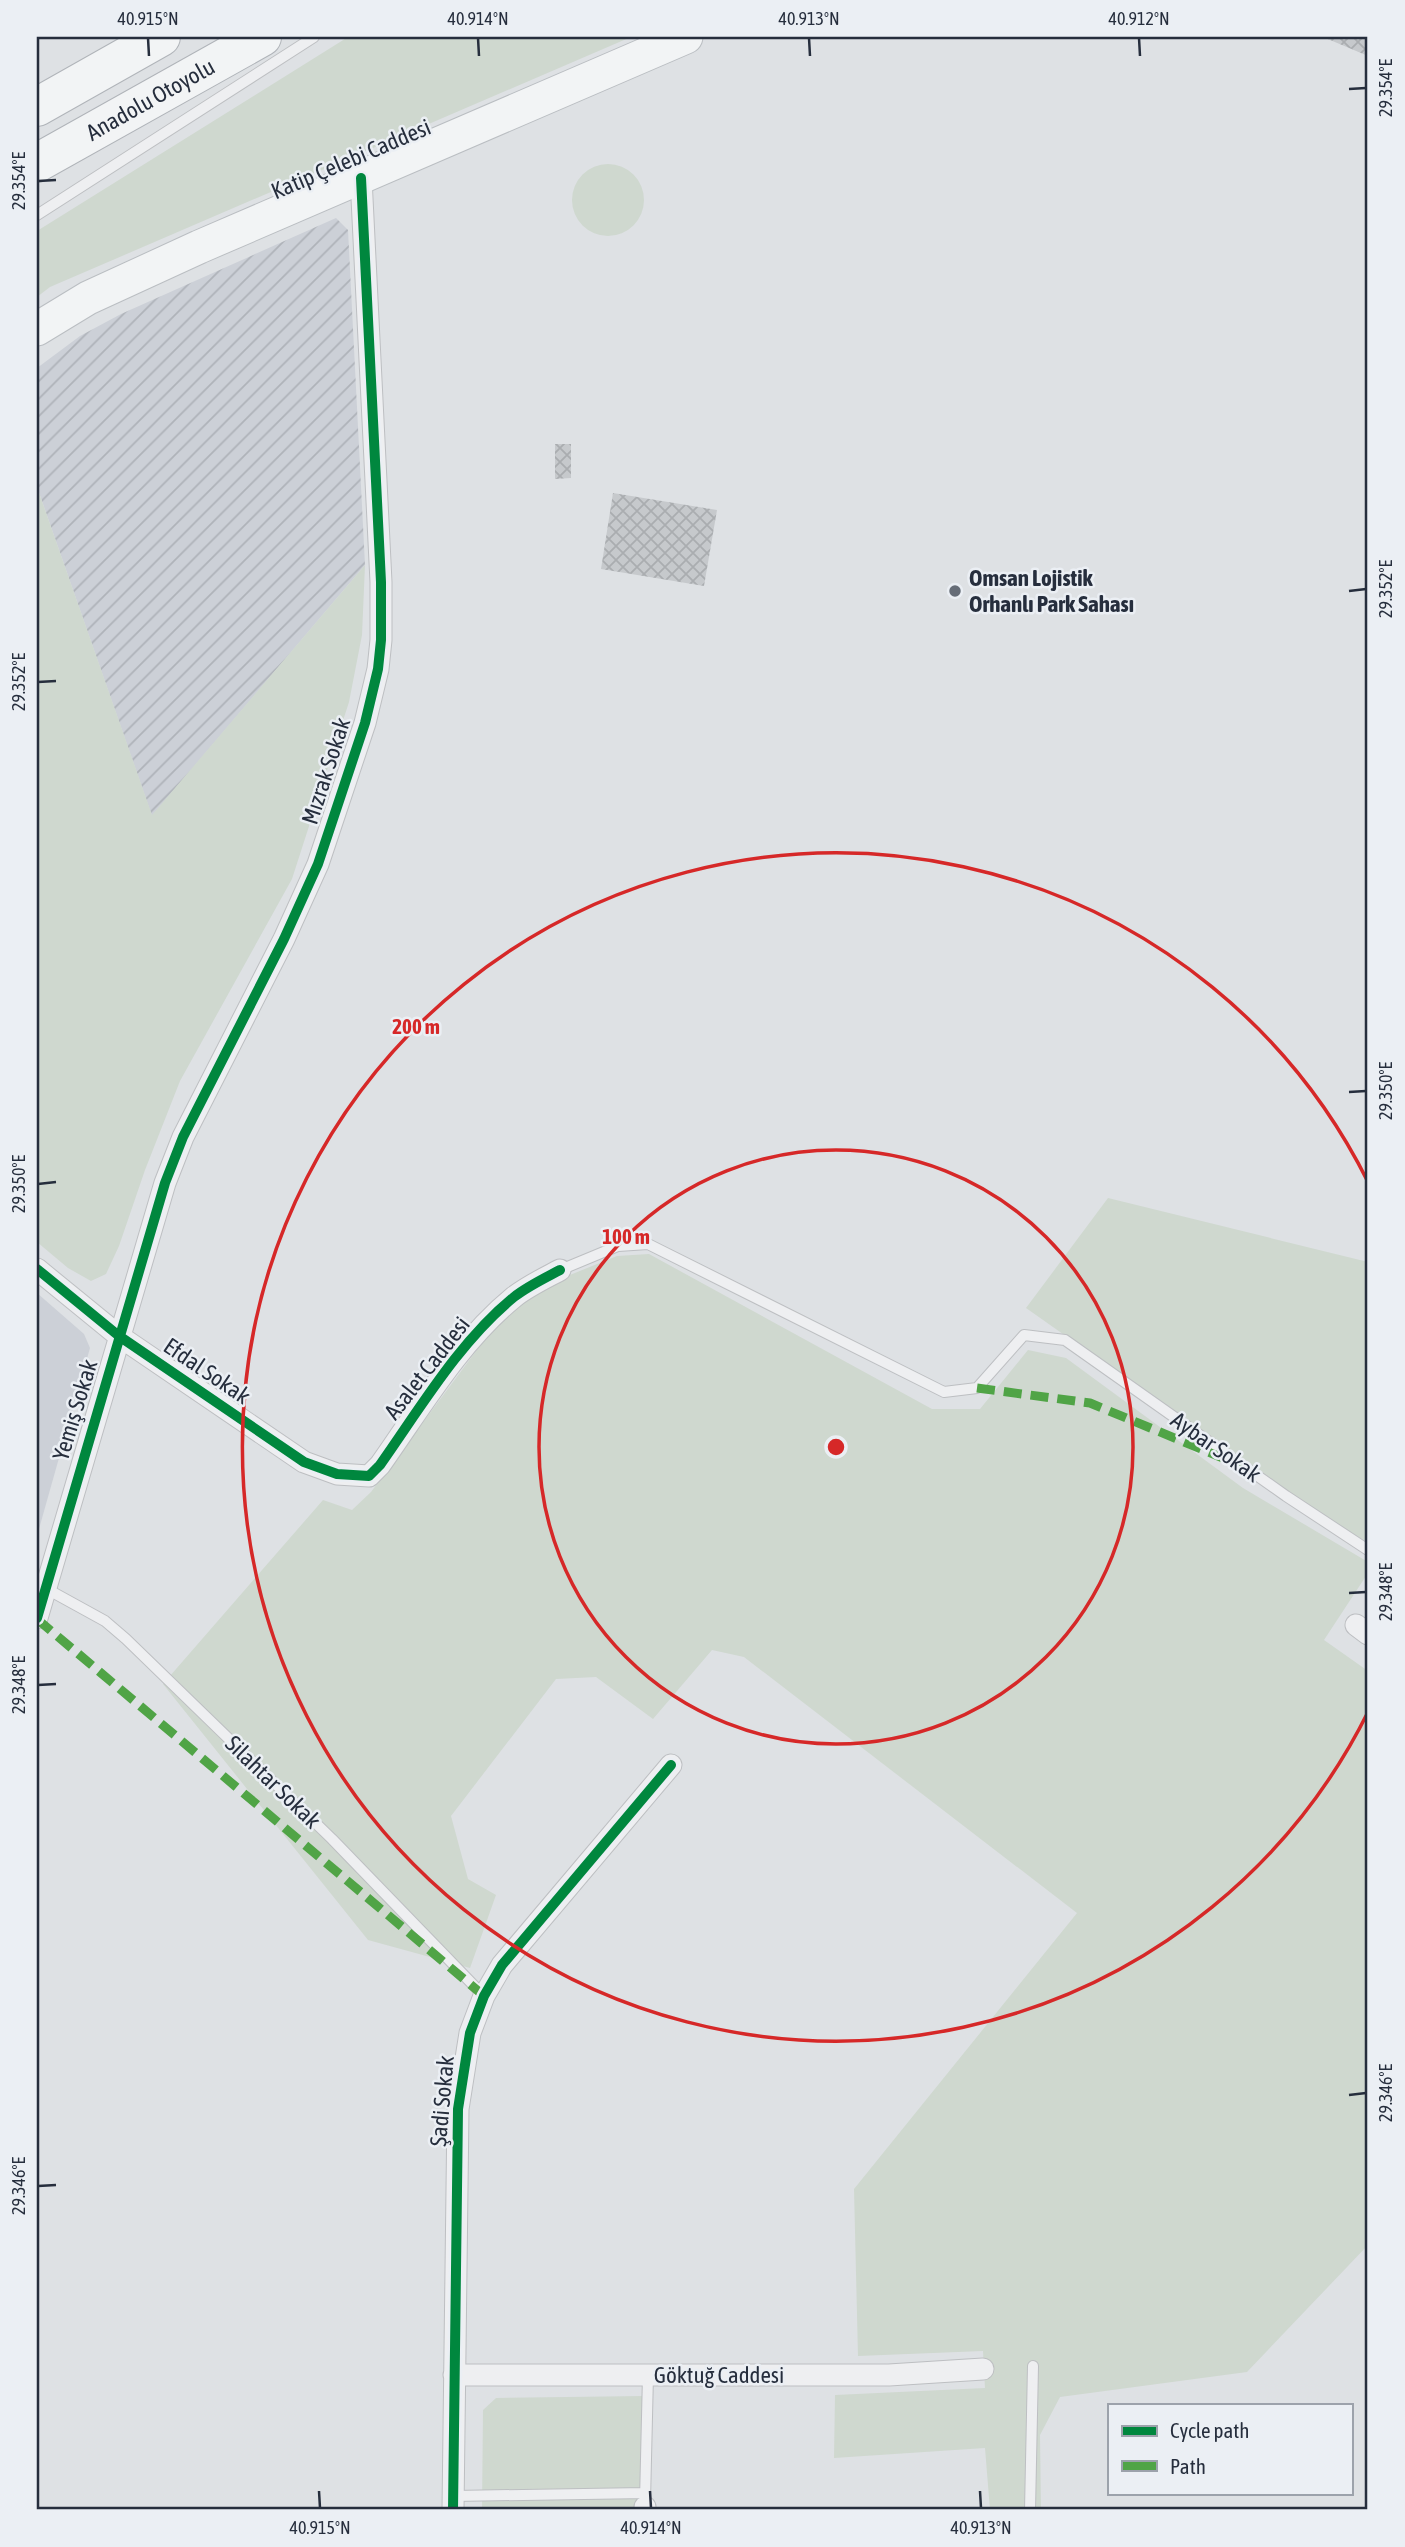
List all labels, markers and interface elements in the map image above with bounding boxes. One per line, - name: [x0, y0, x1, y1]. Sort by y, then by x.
- text: 40.915°N: [117, 8, 179, 29]
- text: 40.914°N: [447, 8, 509, 29]
- text: 40.913°N: [778, 8, 840, 29]
- text: 40.912°N: [1108, 8, 1170, 29]
- street label: Anadolu Otoyolu: [82, 53, 219, 146]
- text: 29.354°E: [1375, 59, 1396, 117]
- street label: Katip Çelebi Caddesi: [267, 114, 435, 204]
- text: 29.354°E: [8, 152, 29, 210]
- text: 29.352°E: [1375, 560, 1396, 618]
- place label: Omsan Lojistik Orhanlı Park Sahası: [969, 565, 1134, 617]
- marker: Omsan Lojistik Orhanlı Park Sahası: [947, 583, 963, 599]
- text: 29.352°E: [8, 653, 29, 711]
- street label: Mızrak Sokak: [297, 714, 355, 828]
- text: 200 m: [392, 1014, 440, 1038]
- text: 29.350°E: [1375, 1062, 1396, 1120]
- text: 29.350°E: [8, 1155, 29, 1213]
- text: 100 m: [602, 1224, 650, 1248]
- street label: Asalet Caddesi: [379, 1312, 475, 1424]
- street label: Efdal Sokak: [159, 1333, 255, 1409]
- street label: Yemiş Sokak: [47, 1357, 103, 1463]
- street label: Aybar Sokak: [1166, 1407, 1266, 1487]
- centre of rings: [824, 1435, 848, 1459]
- text: 29.348°E: [1375, 1563, 1396, 1621]
- text: 29.348°E: [8, 1656, 29, 1714]
- street label: Silahtar Sokak: [220, 1730, 326, 1834]
- street label: Şadi Sokak: [425, 2054, 459, 2148]
- text: 29.346°E: [1375, 2064, 1396, 2122]
- text: 29.346°E: [8, 2157, 29, 2215]
- street label: Göktuğ Caddesi: [654, 2362, 784, 2388]
- legend: [1108, 2404, 1352, 2494]
- text: Cycle path: [1170, 2418, 1249, 2442]
- text: Path: [1170, 2454, 1206, 2478]
- text: 40.915°N: [289, 2517, 351, 2538]
- text: 40.914°N: [620, 2517, 682, 2538]
- text: 40.913°N: [950, 2517, 1012, 2538]

